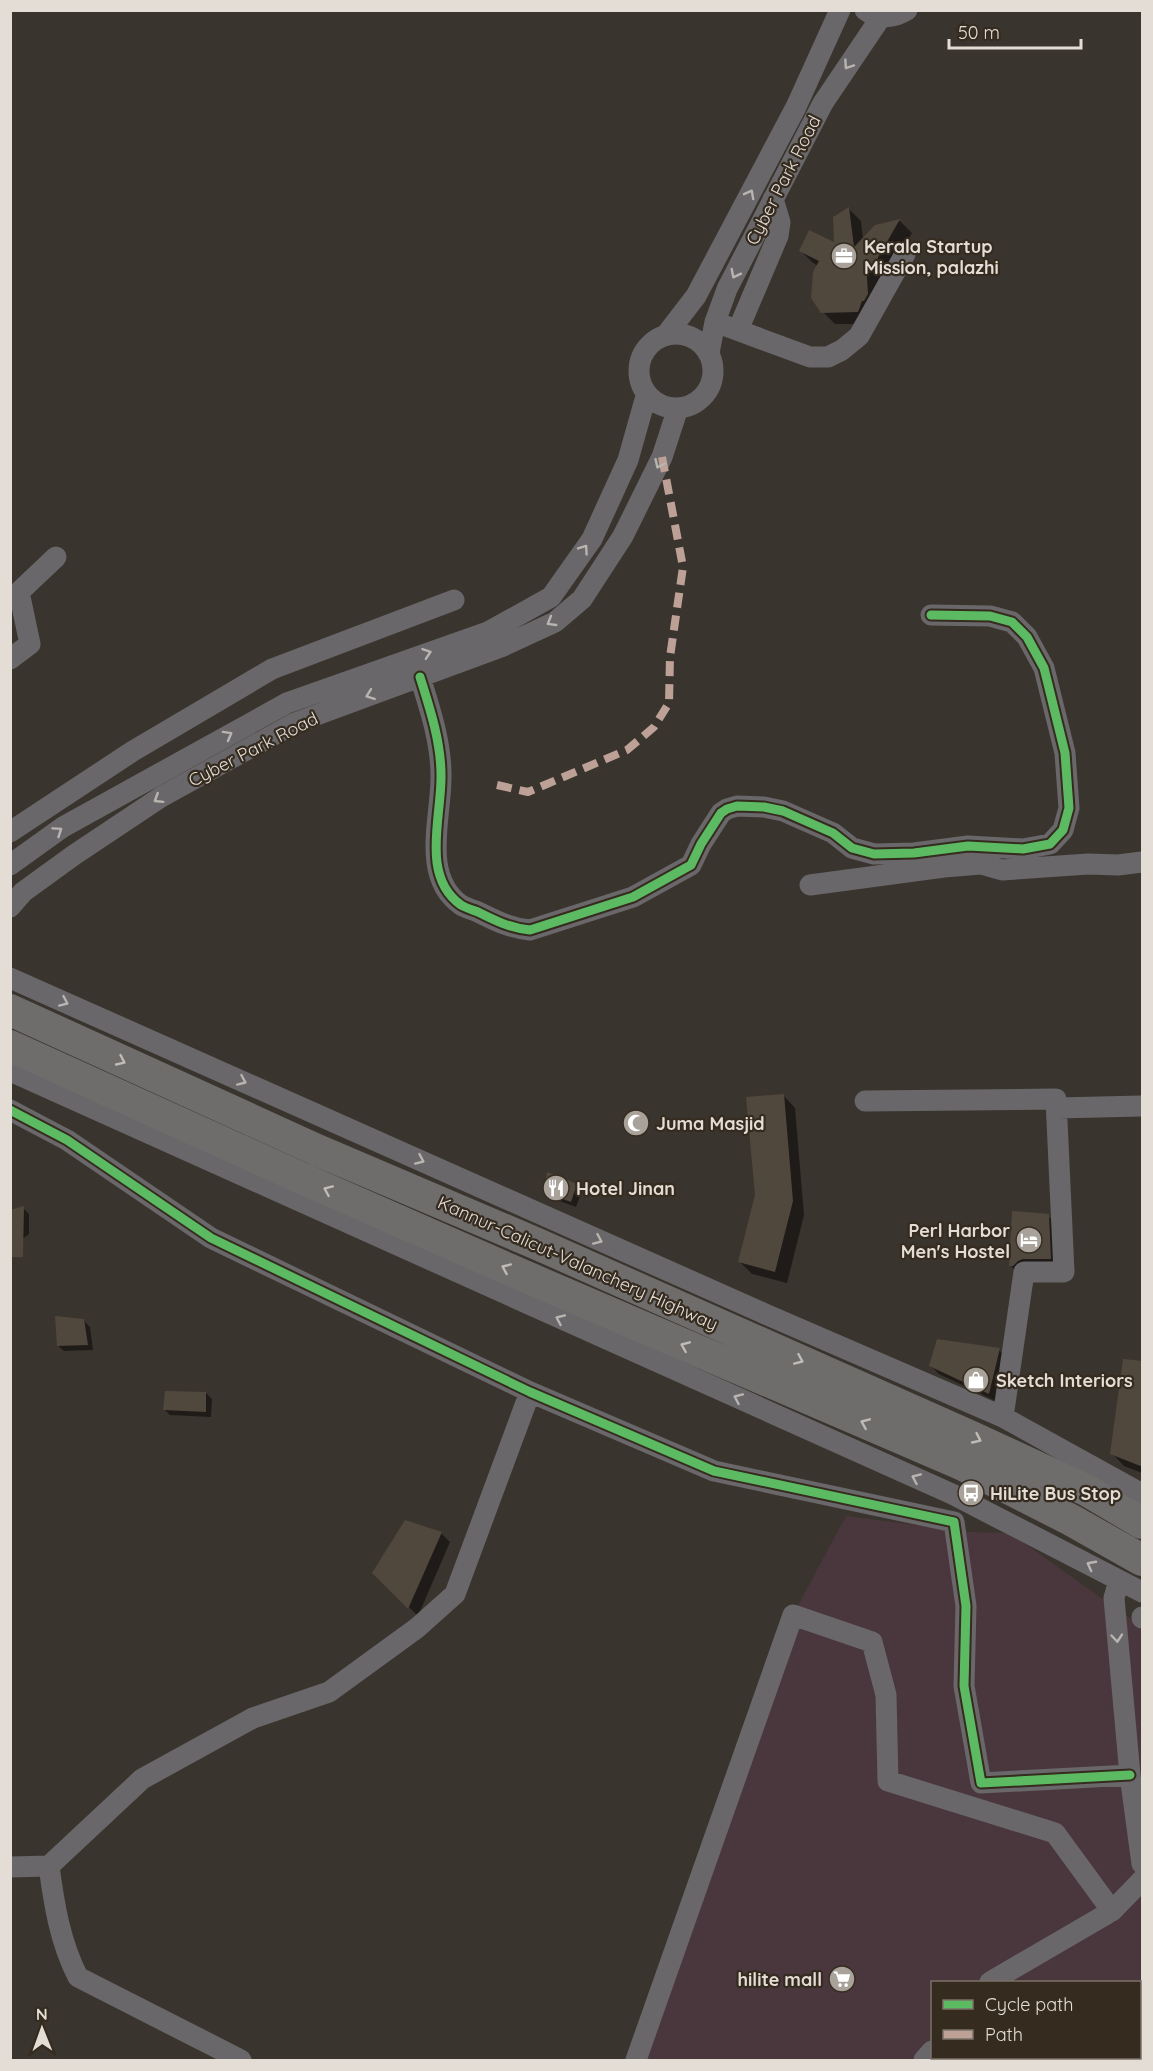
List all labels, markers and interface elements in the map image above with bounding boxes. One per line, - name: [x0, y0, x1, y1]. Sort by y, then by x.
- scale bar: [949, 12, 1081, 50]
- text: 50 m: [958, 21, 1000, 44]
- one-way arrow: [844, 59, 855, 70]
- street label: Cyber Park Road: [740, 111, 826, 249]
- one-way arrow: [743, 190, 754, 201]
- place label: Kerala Startup Mission, palazhi: [864, 235, 999, 279]
- office icon: Kerala Startup Mission, palazhi: [829, 241, 859, 271]
- one-way arrow: [731, 267, 742, 278]
- one-way arrow: [654, 457, 666, 468]
- one-way arrow: [577, 545, 588, 556]
- one-way arrow: [547, 615, 557, 627]
- one-way arrow: [421, 648, 432, 661]
- one-way arrow: [366, 688, 376, 701]
- street label: Cyber Park Road: [184, 706, 322, 792]
- one-way arrow: [222, 731, 232, 742]
- one-way arrow: [154, 792, 164, 804]
- one-way arrow: [52, 827, 63, 838]
- one-way arrow: [58, 994, 69, 1006]
- one-way arrow: [115, 1053, 126, 1065]
- one-way arrow: [236, 1074, 247, 1086]
- mosque icon: Juma Masjid: [621, 1108, 651, 1138]
- place label: Juma Masjid: [656, 1112, 765, 1135]
- one-way arrow: [414, 1153, 425, 1165]
- restaurant icon: Hotel Jinan: [541, 1173, 571, 1203]
- place label: Hotel Jinan: [576, 1177, 675, 1200]
- one-way arrow: [323, 1185, 334, 1197]
- street label: Kannur-Calicut-Valanchery Highway: [434, 1191, 722, 1335]
- place label: Perl Harbor Men's Hostel: [901, 1219, 1010, 1263]
- hotel icon: Perl Harbor Men's Hostel: [1014, 1225, 1044, 1255]
- one-way arrow: [592, 1233, 603, 1245]
- one-way arrow: [502, 1264, 513, 1276]
- one-way arrow: [556, 1314, 567, 1326]
- one-way arrow: [681, 1341, 692, 1353]
- one-way arrow: [792, 1353, 803, 1365]
- shop icon: Sketch Interiors: [961, 1365, 991, 1395]
- place label: Sketch Interiors: [996, 1369, 1133, 1392]
- one-way arrow: [734, 1394, 745, 1406]
- one-way arrow: [860, 1418, 871, 1430]
- one-way arrow: [970, 1432, 981, 1444]
- one-way arrow: [912, 1473, 923, 1485]
- bus stop icon: HiLite Bus Stop: [956, 1478, 986, 1508]
- place label: HiLite Bus Stop: [990, 1482, 1121, 1505]
- one-way arrow: [1086, 1561, 1097, 1572]
- one-way arrow: [1110, 1633, 1123, 1642]
- supermarket icon: hilite mall: [827, 1964, 857, 1994]
- place label: hilite mall: [738, 1968, 822, 1991]
- legend: [931, 1981, 1141, 2059]
- text: Cycle path: [985, 1993, 1073, 2016]
- north arrow: [12, 1999, 72, 2059]
- text: N: [36, 2004, 48, 2024]
- text: Path: [985, 2023, 1023, 2046]

